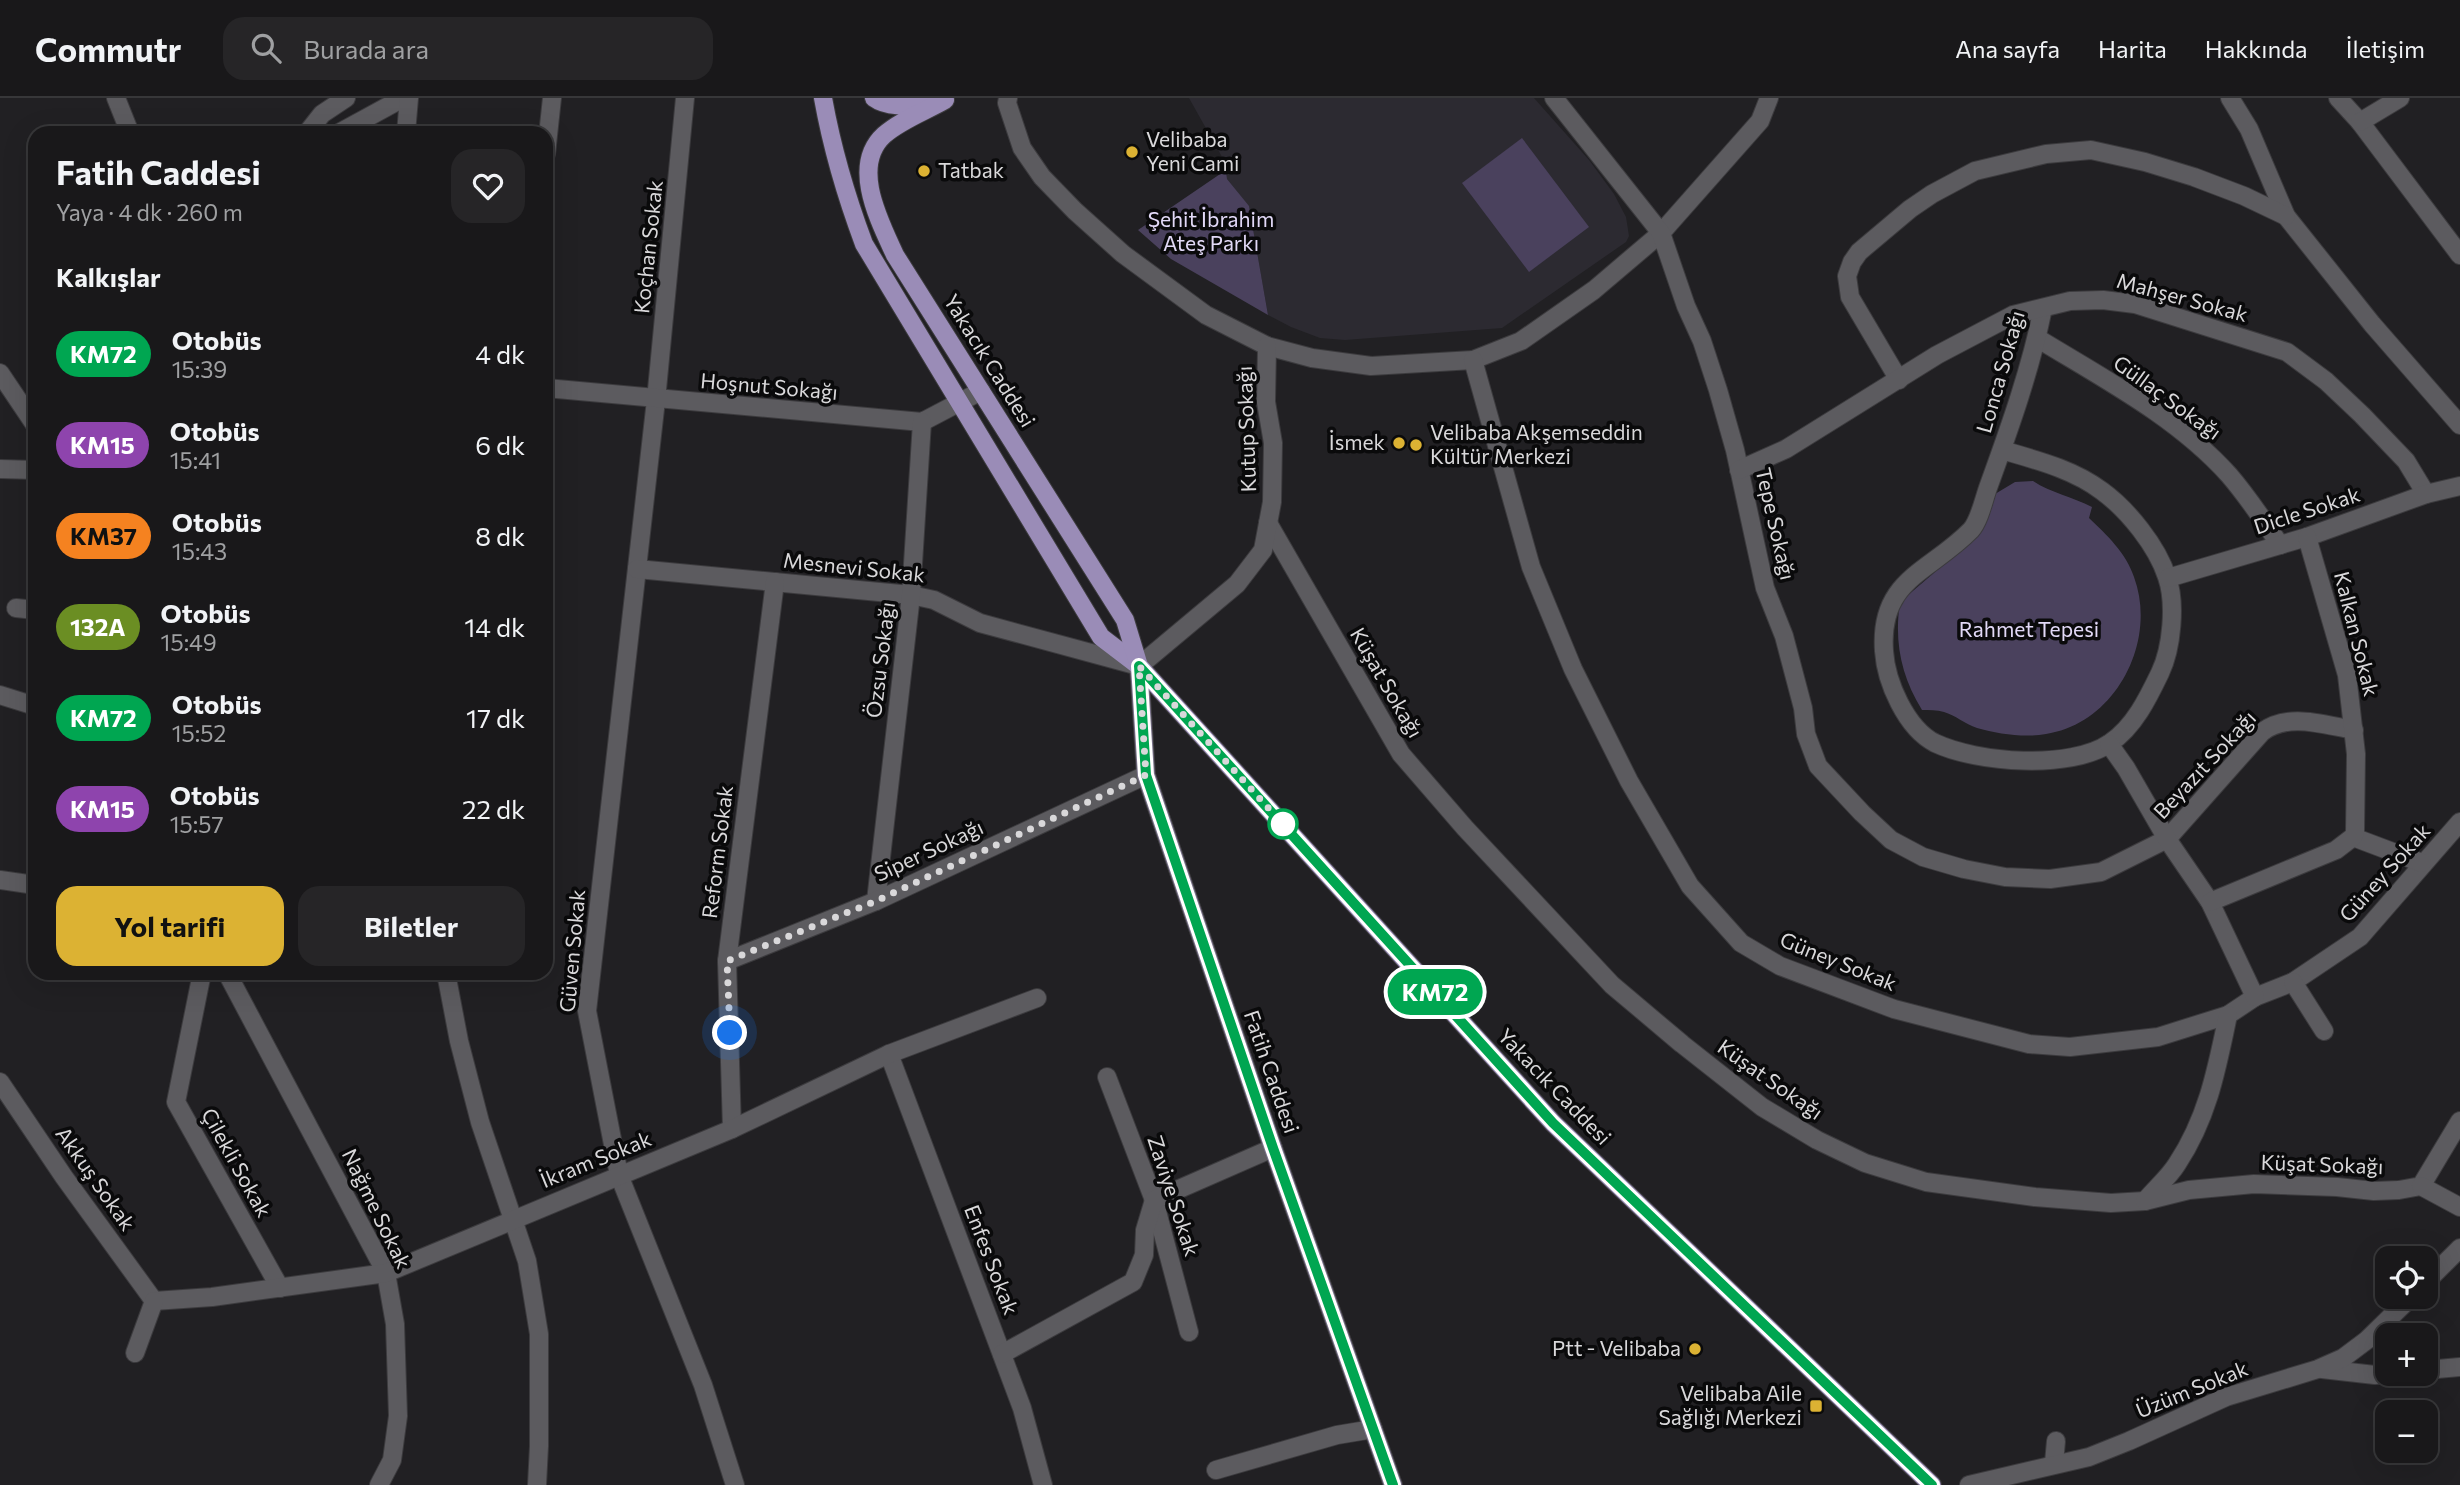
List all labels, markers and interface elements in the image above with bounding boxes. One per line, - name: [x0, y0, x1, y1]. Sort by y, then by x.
- search box: [223, 17, 713, 80]
- text: Commutr: [35, 28, 181, 69]
- icon: search: [247, 29, 285, 67]
- text: Burada ara: [303, 33, 429, 64]
- text: Ana sayfa: [1955, 34, 2060, 63]
- text: Harita: [2098, 34, 2167, 63]
- text: Hakkında: [2205, 34, 2308, 63]
- text: İletişim: [2346, 34, 2425, 63]
- place label: Velibaba Yeni Cami: [1146, 126, 1239, 175]
- marker: Velibaba Yeni Cami: [1124, 144, 1140, 160]
- button: heart: [451, 149, 525, 223]
- text: Fati̇h Caddesi̇: [56, 151, 261, 192]
- place label: Tatbak: [938, 157, 1004, 182]
- marker: Tatbak: [916, 163, 932, 179]
- street label: Koçhan Sokak: [628, 179, 667, 315]
- text: Yaya · 4 dk · 260 m: [56, 198, 243, 226]
- park label: Şehit İbrahim Ateş Parkı: [1148, 206, 1274, 255]
- text: Kalkışlar: [56, 261, 161, 292]
- street label: Mahşer Sokak: [2114, 267, 2251, 326]
- street label: Yakacık Caddesi: [939, 289, 1041, 431]
- street label: Lonca Sokağı: [1970, 308, 2029, 436]
- text: Otobüs: [172, 324, 262, 355]
- text: 4 dk: [475, 338, 525, 369]
- text: KM72: [70, 339, 137, 368]
- street label: Güllaç Sokağı: [2109, 349, 2227, 444]
- text: 15:39: [172, 355, 227, 383]
- street label: Kutup Sokağı: [1231, 365, 1260, 493]
- street label: Hoşnut Sokağı: [699, 367, 839, 404]
- text: Otobüs: [170, 415, 260, 446]
- place label: Velibaba Akşemseddin Kültür Merkezi: [1430, 419, 1643, 468]
- text: 6 dk: [475, 429, 525, 460]
- place label: İsmek: [1329, 429, 1385, 454]
- text: KM15: [70, 430, 135, 459]
- marker: İsmek: [1391, 435, 1407, 451]
- marker: Velibaba Akşemseddin Kültür Merkezi: [1408, 437, 1424, 453]
- text: 15:41: [170, 446, 221, 474]
- street label: Tepe Sokağı: [1751, 465, 1802, 582]
- street label: Dicle Sokak: [2250, 481, 2363, 539]
- text: Otobüs: [172, 506, 262, 537]
- text: 8 dk: [475, 520, 525, 551]
- text: KM37: [70, 521, 137, 550]
- text: 15:43: [172, 537, 227, 565]
- street label: Mesnevi Sokak: [782, 547, 926, 586]
- street label: Kalkan Sokak: [2330, 569, 2385, 698]
- text: Otobüs: [161, 597, 251, 628]
- street label: Özsu Sokağı: [860, 600, 899, 719]
- text: 14 dk: [464, 611, 525, 642]
- text: 132A: [70, 612, 126, 641]
- park label: Rahmet Tepesi: [1959, 616, 2099, 641]
- street label: Küşat Sokağı: [1346, 623, 1429, 742]
- text: 15:49: [161, 628, 217, 656]
- text: Otobüs: [172, 688, 262, 719]
- text: 17 dk: [466, 702, 525, 733]
- text: KM72: [70, 703, 137, 732]
- street label: Beyazıt Sokağı: [2148, 705, 2260, 823]
- text: 15:52: [172, 719, 226, 747]
- text: Otobüs: [170, 779, 260, 810]
- street label: Reform Sokak: [696, 784, 737, 920]
- text: 22 dk: [462, 793, 525, 824]
- text: KM15: [70, 794, 135, 823]
- unlabelled marker: [1268, 809, 1298, 839]
- text: 15:57: [170, 810, 224, 838]
- street label: Siper Sokağı: [870, 813, 987, 886]
- street label: Güney Sokak: [2333, 818, 2434, 926]
- button: Yol tarifi: [56, 886, 284, 966]
- button: Biletler: [298, 886, 525, 966]
- street label: Güven Sokak: [554, 888, 589, 1013]
- street label: Güney Sokak: [1777, 926, 1900, 995]
- line badge: KM72: [1386, 969, 1484, 1015]
- text: KM72: [1402, 977, 1468, 1006]
- street label: Fatih Caddesi: [1240, 1007, 1305, 1136]
- your location: [712, 1015, 747, 1050]
- street label: Yakacık Caddesi: [1493, 1023, 1617, 1149]
- street label: Küşat Sokağı: [1713, 1033, 1828, 1124]
- street label: Çilekli Sokak: [197, 1103, 278, 1221]
- street label: Akkuş Sokak: [51, 1121, 141, 1235]
- street label: İkram Sokak: [536, 1125, 655, 1192]
- street label: Zaviye Sokak: [1143, 1132, 1206, 1259]
- street label: Nağme Sokak: [338, 1144, 417, 1272]
- street label: Küşat Sokağı: [2260, 1149, 2384, 1178]
- street label: Enfes Sokak: [960, 1201, 1025, 1318]
- map controls: [2375, 1246, 2438, 1463]
- button: locate: [2375, 1246, 2438, 1309]
- button: +: [2375, 1323, 2438, 1386]
- place label: Ptt - Velibaba: [1552, 1335, 1681, 1360]
- marker: Ptt - Velibaba: [1687, 1341, 1703, 1357]
- street label: Üzüm Sokak: [2132, 1355, 2251, 1422]
- place label: Velibaba Aile Sağlığı Merkezi: [1658, 1380, 1802, 1429]
- marker: Velibaba Aile Sağlığı Merkezi: [1808, 1398, 1824, 1414]
- button: −: [2375, 1400, 2438, 1463]

